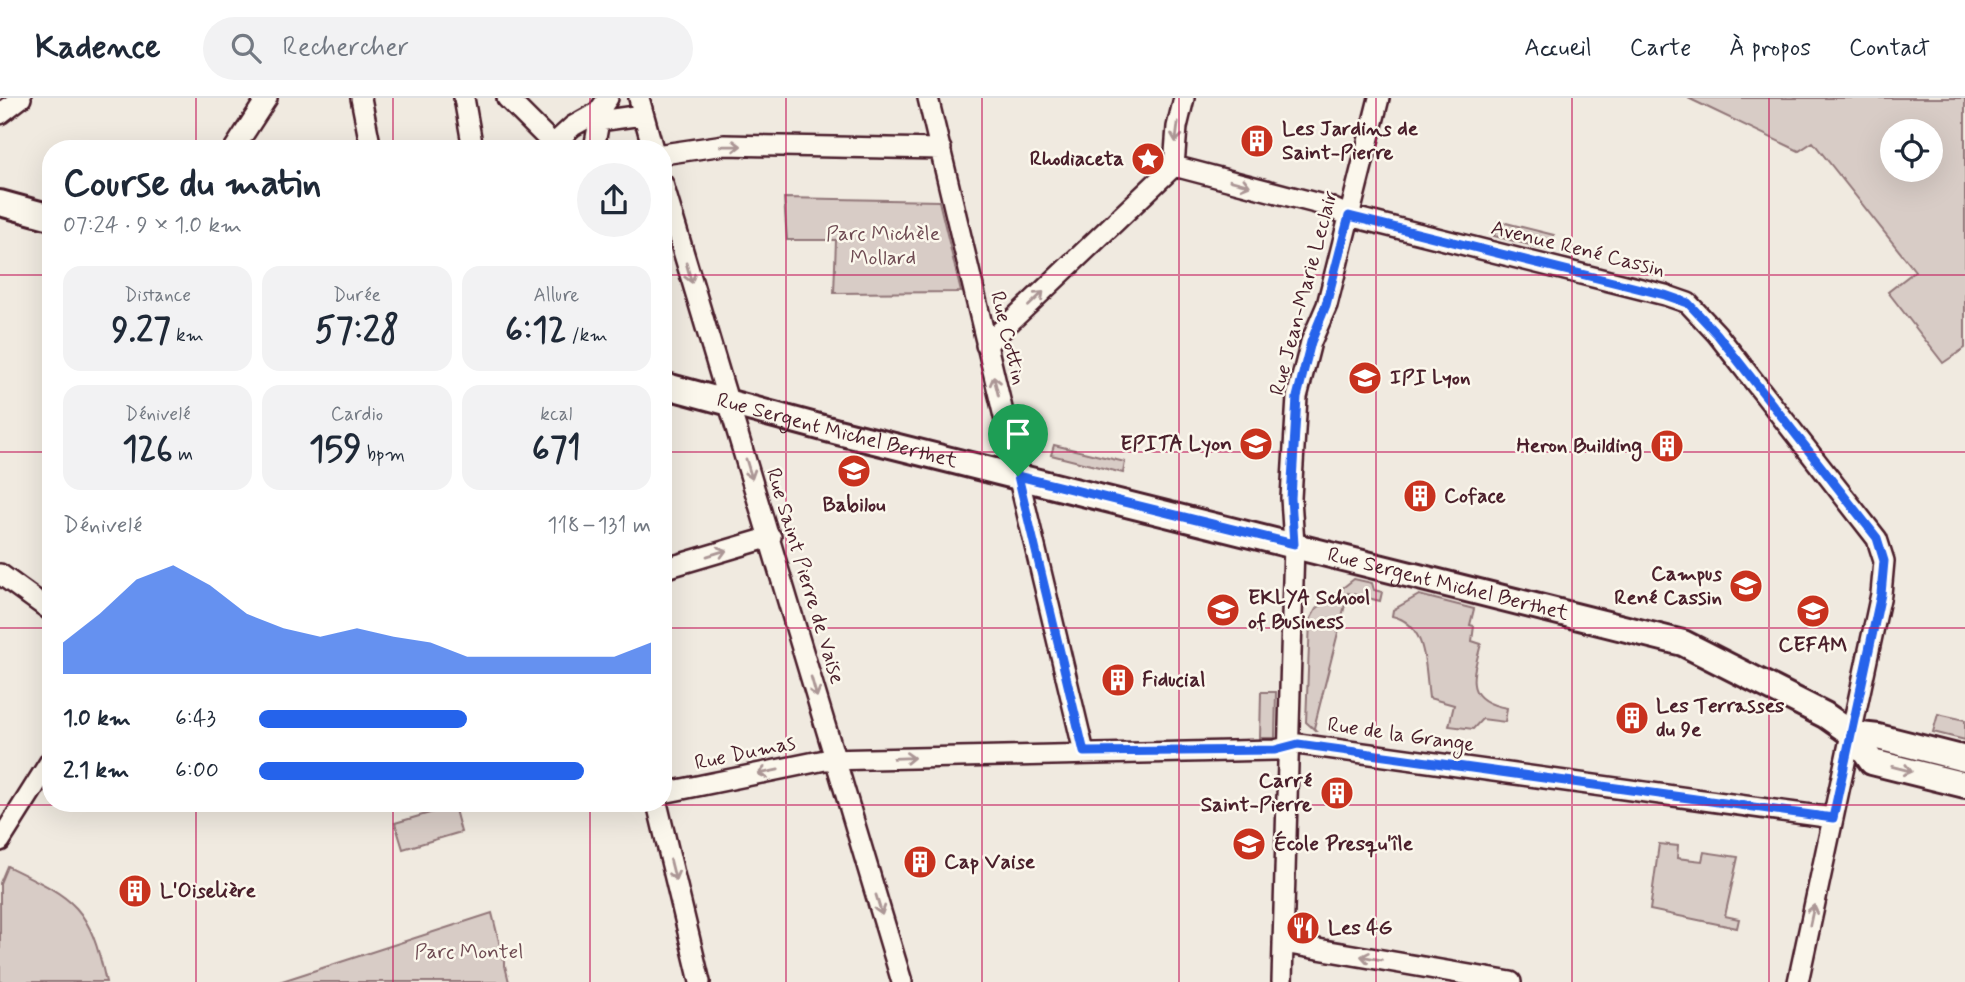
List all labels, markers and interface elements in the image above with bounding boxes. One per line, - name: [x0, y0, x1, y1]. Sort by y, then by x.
- search box: [203, 17, 693, 80]
- text: Kadence: [35, 26, 161, 70]
- icon: search: [227, 29, 265, 67]
- text: Rechercher: [283, 31, 409, 65]
- text: Accueil: [1524, 33, 1592, 64]
- text: Carte: [1630, 33, 1691, 64]
- text: À propos: [1729, 33, 1811, 64]
- text: Contact: [1849, 33, 1930, 64]
- place label: Les Jardins de Saint-Pierre: [1282, 115, 1419, 167]
- map controls: [1880, 119, 1943, 182]
- button: locate: [1880, 119, 1943, 182]
- one-way arrow: [1171, 120, 1184, 143]
- building icon: Les Jardins de Saint-Pierre: [1238, 122, 1276, 160]
- one-way arrow: [719, 139, 742, 152]
- place icon: Rhodiaceta: [1129, 140, 1167, 178]
- place label: Rhodiaceta: [1030, 145, 1124, 173]
- text: Course du matin: [63, 160, 321, 209]
- button: share: [577, 163, 651, 237]
- one-way arrow: [1229, 177, 1251, 190]
- street label: Rue Jean-Marie Leclair: [1263, 187, 1345, 398]
- text: 07:24 · 9 × 1.0 km: [63, 211, 242, 241]
- street label: Avenue René Cassin: [1488, 214, 1668, 284]
- park label: Parc Michèle Mollard: [826, 220, 940, 272]
- one-way arrow: [684, 262, 697, 284]
- text: Distance: [124, 283, 191, 308]
- text: Durée: [333, 283, 381, 308]
- text: Allure: [534, 283, 579, 308]
- street label: Rue Cottin: [983, 288, 1033, 388]
- one-way arrow: [1027, 290, 1044, 307]
- text: 9.27: [112, 308, 171, 354]
- text: 57:28: [315, 308, 399, 354]
- text: 6:12: [505, 308, 566, 354]
- text: km: [171, 323, 204, 348]
- text: /km: [566, 323, 608, 348]
- school or university icon: IPI Lyon: [1346, 359, 1384, 397]
- place label: IPI Lyon: [1390, 364, 1471, 392]
- one-way arrow: [989, 375, 1002, 398]
- street label: Rue Sergent Michel Berthet: [714, 386, 961, 475]
- text: Dénivelé: [125, 402, 190, 427]
- text: Cardio: [331, 402, 383, 427]
- text: kcal: [540, 402, 572, 427]
- pin: [988, 404, 1048, 476]
- icon: arrive: [999, 415, 1037, 453]
- school or university icon: EPITA Lyon: [1237, 425, 1275, 463]
- text: 126: [122, 427, 173, 473]
- text: 159: [309, 427, 362, 473]
- text: 671: [532, 427, 581, 473]
- building icon: Heron Building: [1648, 427, 1686, 465]
- place label: EPITA Lyon: [1120, 430, 1232, 458]
- place label: Heron Building: [1516, 432, 1642, 462]
- text: m: [173, 442, 193, 467]
- text: bpm: [362, 442, 405, 467]
- school or university icon: Babilou: [835, 452, 873, 490]
- one-way arrow: [744, 457, 757, 479]
- street label: Rue Saint Pierre de Vaise: [759, 465, 851, 687]
- building icon: Coface: [1401, 477, 1439, 515]
- place label: Coface: [1444, 482, 1506, 510]
- place label: Babilou: [822, 491, 886, 519]
- text: Dénivelé: [63, 511, 142, 541]
- text: 118–131 m: [547, 511, 651, 541]
- street label: Rue Sergent Michel Berthet: [1325, 541, 1572, 628]
- one-way arrow: [706, 545, 728, 558]
- place label: Campus René Cassin: [1614, 560, 1723, 612]
- school or university icon: Campus René Cassin: [1727, 567, 1765, 605]
- place label: EKLYA School of Business: [1248, 584, 1370, 636]
- school or university icon: EKLYA School of Business: [1204, 591, 1242, 629]
- school or university icon: CEFAM: [1794, 592, 1832, 630]
- place label: CEFAM: [1778, 631, 1848, 659]
- building icon: Fiducial: [1099, 661, 1137, 699]
- place label: Fiducial: [1142, 666, 1206, 694]
- one-way arrow: [809, 676, 822, 698]
- place label: Les Terrasses du 9e: [1656, 692, 1785, 744]
- building icon: Les Terrasses du 9e: [1613, 699, 1651, 737]
- text: 1.0 km: [63, 704, 131, 734]
- text: 6:43: [175, 704, 216, 734]
- street label: Rue de la Grange: [1325, 711, 1477, 760]
- street label: Rue Dumas: [692, 729, 798, 777]
- one-way arrow: [892, 751, 915, 765]
- text: 2.1 km: [63, 756, 129, 786]
- text: 6:00: [175, 756, 219, 786]
- one-way arrow: [1890, 763, 1913, 776]
- one-way arrow: [757, 765, 780, 779]
- place label: Carré Saint-Pierre: [1201, 767, 1313, 819]
- building icon: Carré Saint-Pierre: [1318, 774, 1356, 812]
- school or university icon: École Presqu'île: [1230, 825, 1268, 863]
- place label: École Presqu'île: [1274, 830, 1414, 858]
- building icon: Cap Vaise: [901, 843, 939, 881]
- place label: Cap Vaise: [944, 848, 1036, 876]
- one-way arrow: [668, 858, 681, 880]
- building icon: L'Oiselière: [116, 872, 154, 910]
- place label: L'Oiselière: [160, 877, 257, 905]
- one-way arrow: [874, 894, 887, 916]
- one-way arrow: [1806, 904, 1819, 927]
- restaurant icon: Les 4G: [1284, 909, 1322, 947]
- place label: Les 4G: [1328, 914, 1393, 942]
- park label: Parc Montel: [415, 938, 523, 966]
- one-way arrow: [1360, 951, 1383, 964]

